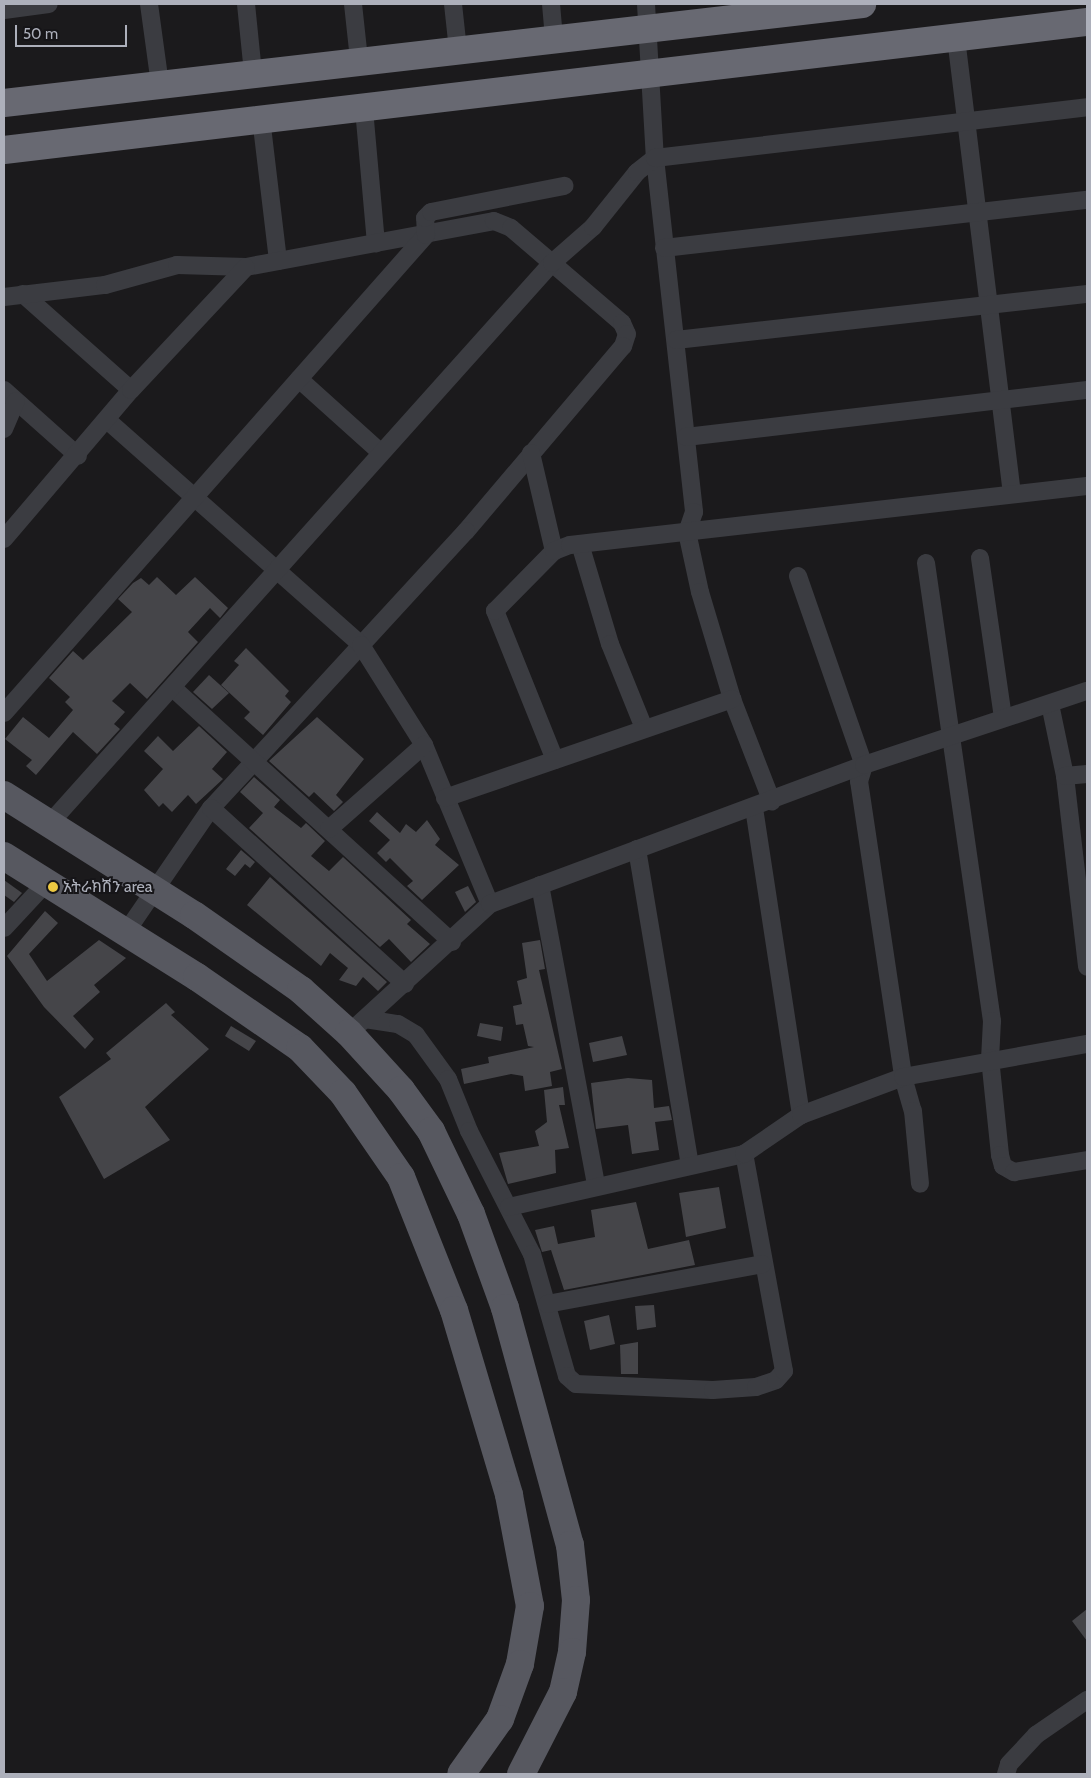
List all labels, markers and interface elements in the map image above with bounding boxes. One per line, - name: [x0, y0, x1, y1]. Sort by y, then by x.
- scale bar: [18, 15, 130, 47]
- text: 50 m: [23, 25, 58, 43]
- place label: አትራክሽን area: [63, 877, 152, 897]
- marker: አትራክሽን area: [47, 881, 59, 893]

